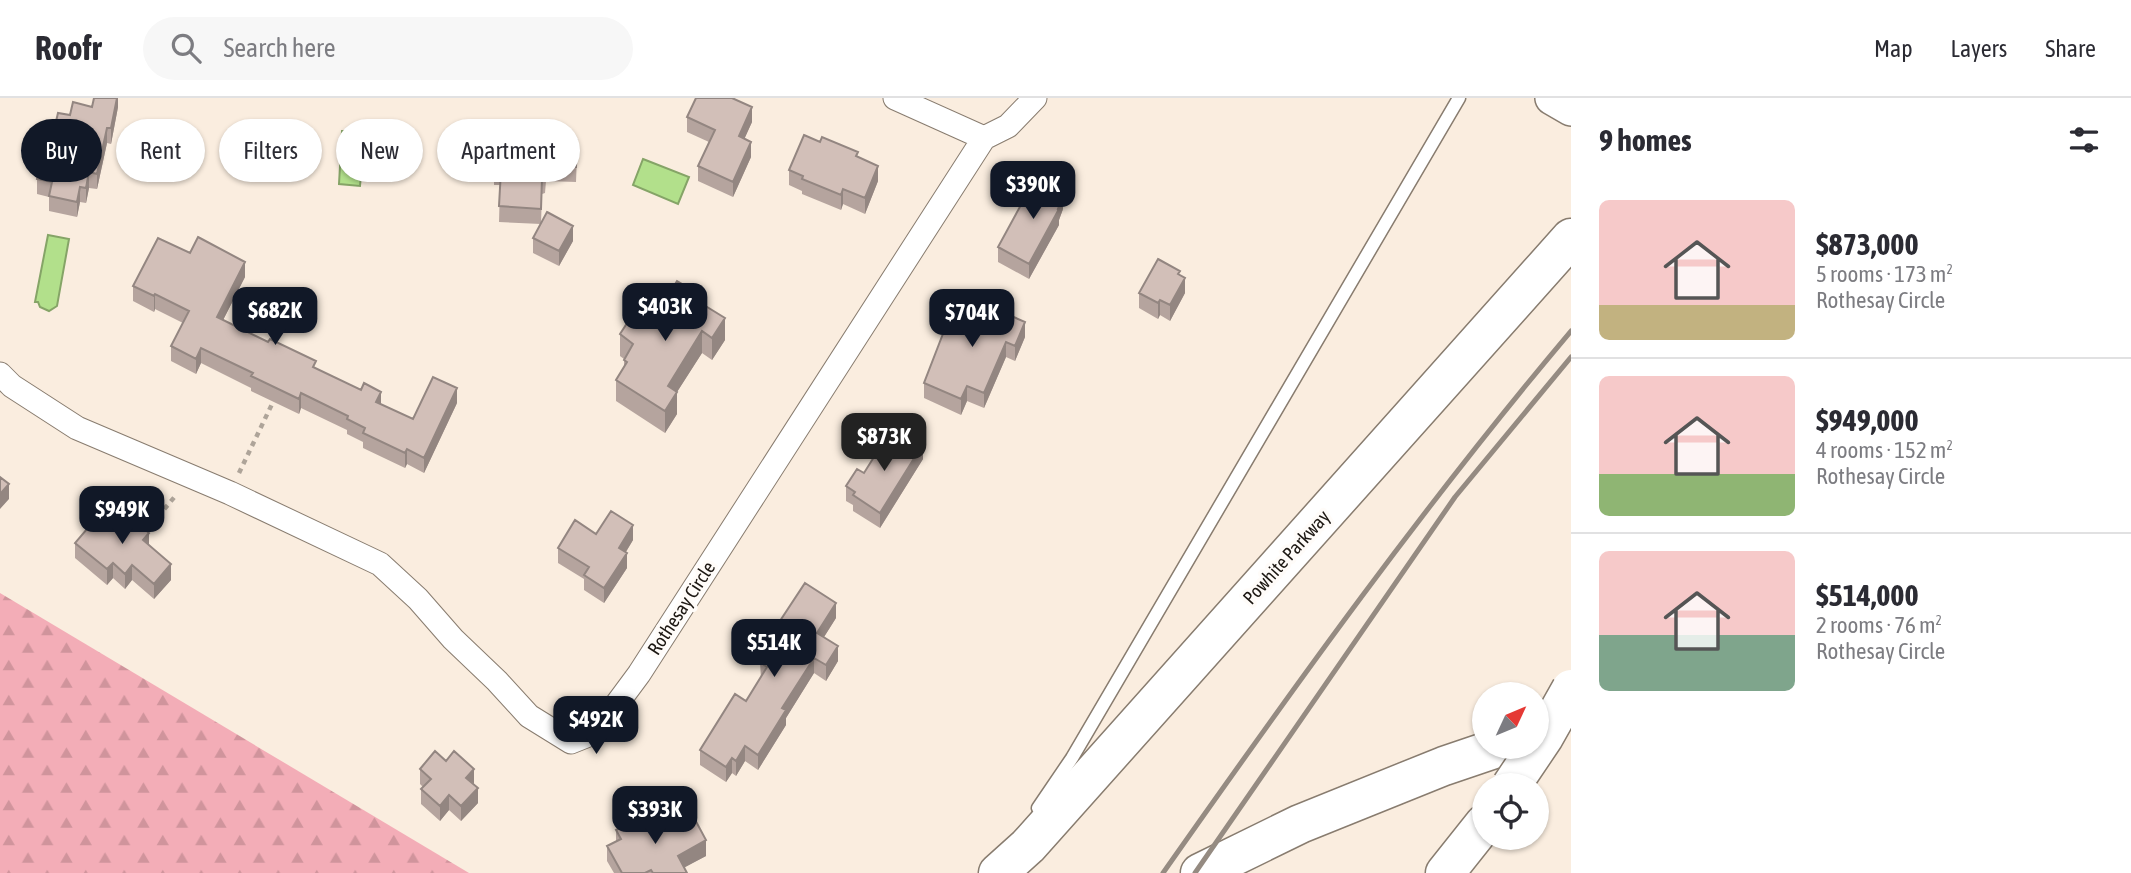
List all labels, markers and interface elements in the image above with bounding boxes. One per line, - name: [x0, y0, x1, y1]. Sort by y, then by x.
- search box: [143, 17, 633, 80]
- text: Roofr: [35, 29, 101, 67]
- icon: search: [167, 29, 205, 67]
- text: Search here: [223, 33, 336, 63]
- text: Map: [1874, 35, 1913, 62]
- text: Layers: [1951, 35, 2007, 62]
- text: Share: [2045, 35, 2096, 62]
- chip: Buy: [21, 119, 102, 182]
- chip: Rent: [116, 119, 205, 182]
- chip: Filters: [219, 119, 322, 182]
- chip: New: [336, 119, 423, 182]
- chip: Apartment: [437, 119, 580, 182]
- icon: filters: [2065, 121, 2103, 159]
- text: 9 homes: [1599, 123, 1692, 157]
- pin: $390K: [984, 162, 1082, 221]
- text: $390K: [1006, 171, 1060, 197]
- text: $873,000: [1816, 227, 1919, 261]
- icon: home: [1655, 228, 1739, 312]
- text: 5 rooms · 173 m²: [1816, 261, 1953, 287]
- pin: $403K: [616, 284, 714, 343]
- text: Rothesay Circle: [1816, 287, 1945, 313]
- pin: $682K: [226, 288, 324, 347]
- pin: $704K: [923, 289, 1021, 349]
- text: $403K: [638, 293, 692, 319]
- text: $682K: [248, 297, 302, 323]
- text: $704K: [945, 299, 999, 325]
- text: $949,000: [1816, 403, 1919, 437]
- icon: home: [1655, 404, 1739, 488]
- pin: $873K: [835, 414, 933, 473]
- text: $873K: [857, 423, 911, 449]
- text: 4 rooms · 152 m²: [1816, 437, 1953, 463]
- text: Rothesay Circle: [1816, 463, 1945, 489]
- pin: $949K: [73, 486, 171, 546]
- text: $949K: [95, 496, 149, 522]
- street label: Powhite Parkway: [1238, 505, 1334, 609]
- street label: Rothesay Circle: [643, 557, 719, 659]
- text: $514,000: [1816, 578, 1919, 612]
- icon: home: [1655, 579, 1739, 663]
- text: 2 rooms · 76 m²: [1816, 612, 1942, 638]
- pin: $514K: [725, 620, 823, 679]
- text: $514K: [747, 629, 801, 655]
- text: Rothesay Circle: [1816, 638, 1945, 664]
- north arrow: [1472, 682, 1549, 760]
- map controls: [1472, 682, 1549, 850]
- pin: $492K: [547, 696, 645, 756]
- text: $492K: [569, 706, 623, 732]
- button: locate: [1472, 773, 1549, 850]
- pin: $393K: [606, 786, 704, 846]
- text: $393K: [628, 796, 682, 822]

